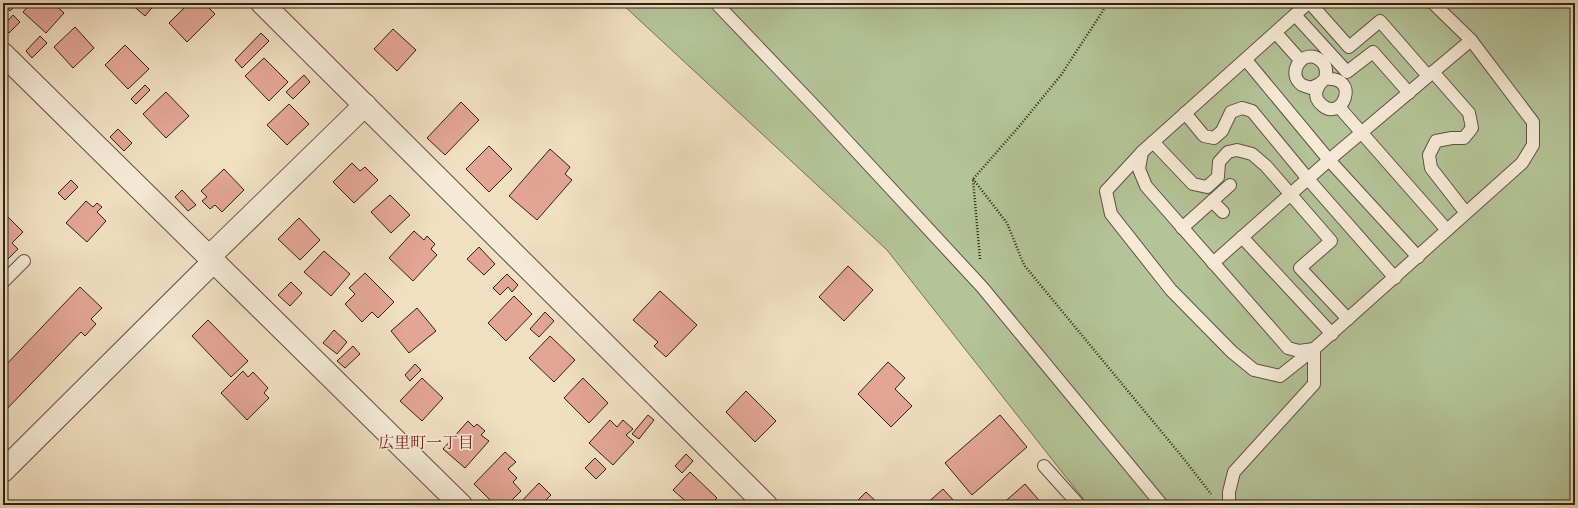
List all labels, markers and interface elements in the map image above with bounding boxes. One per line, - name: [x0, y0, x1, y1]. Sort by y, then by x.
- district label: 広里町一丁目: [378, 433, 474, 456]

